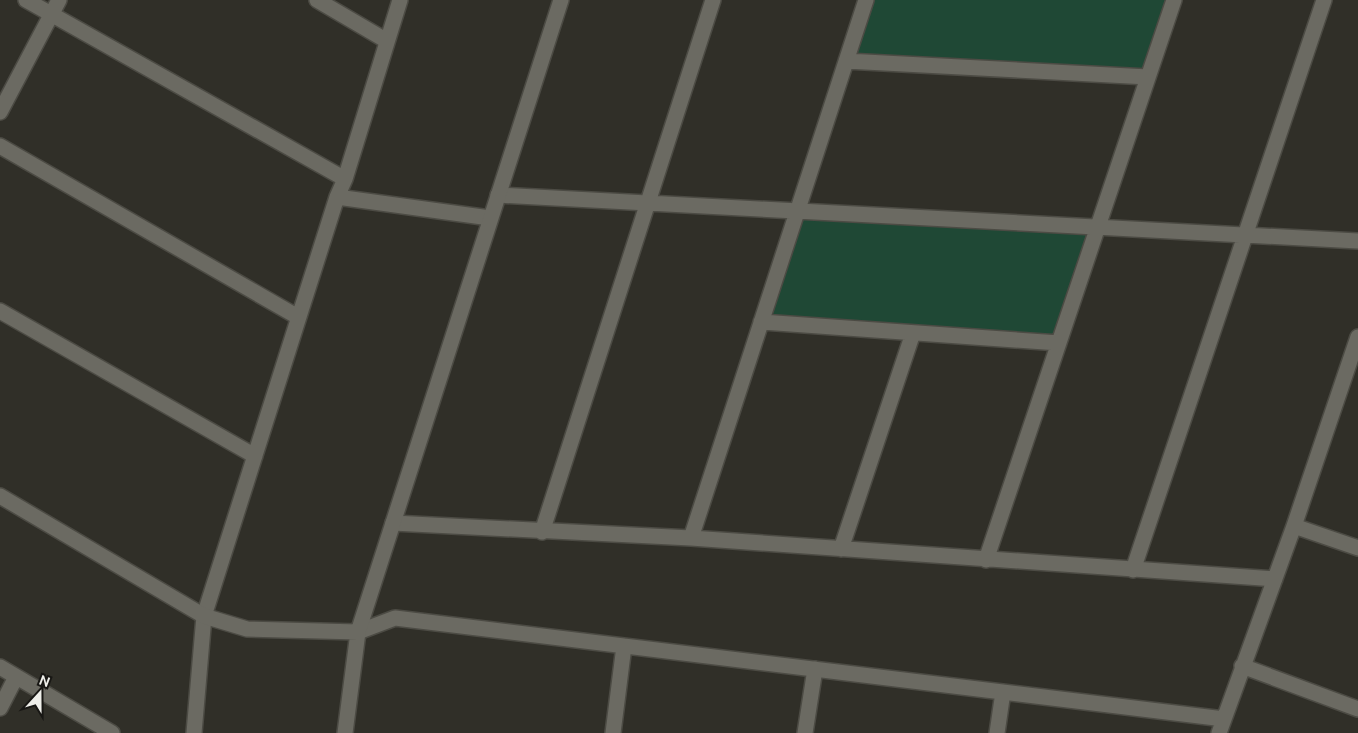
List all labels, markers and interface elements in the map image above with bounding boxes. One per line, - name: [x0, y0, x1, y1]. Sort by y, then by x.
- north arrow: [15, 668, 65, 718]
- text: N: [37, 672, 52, 690]

